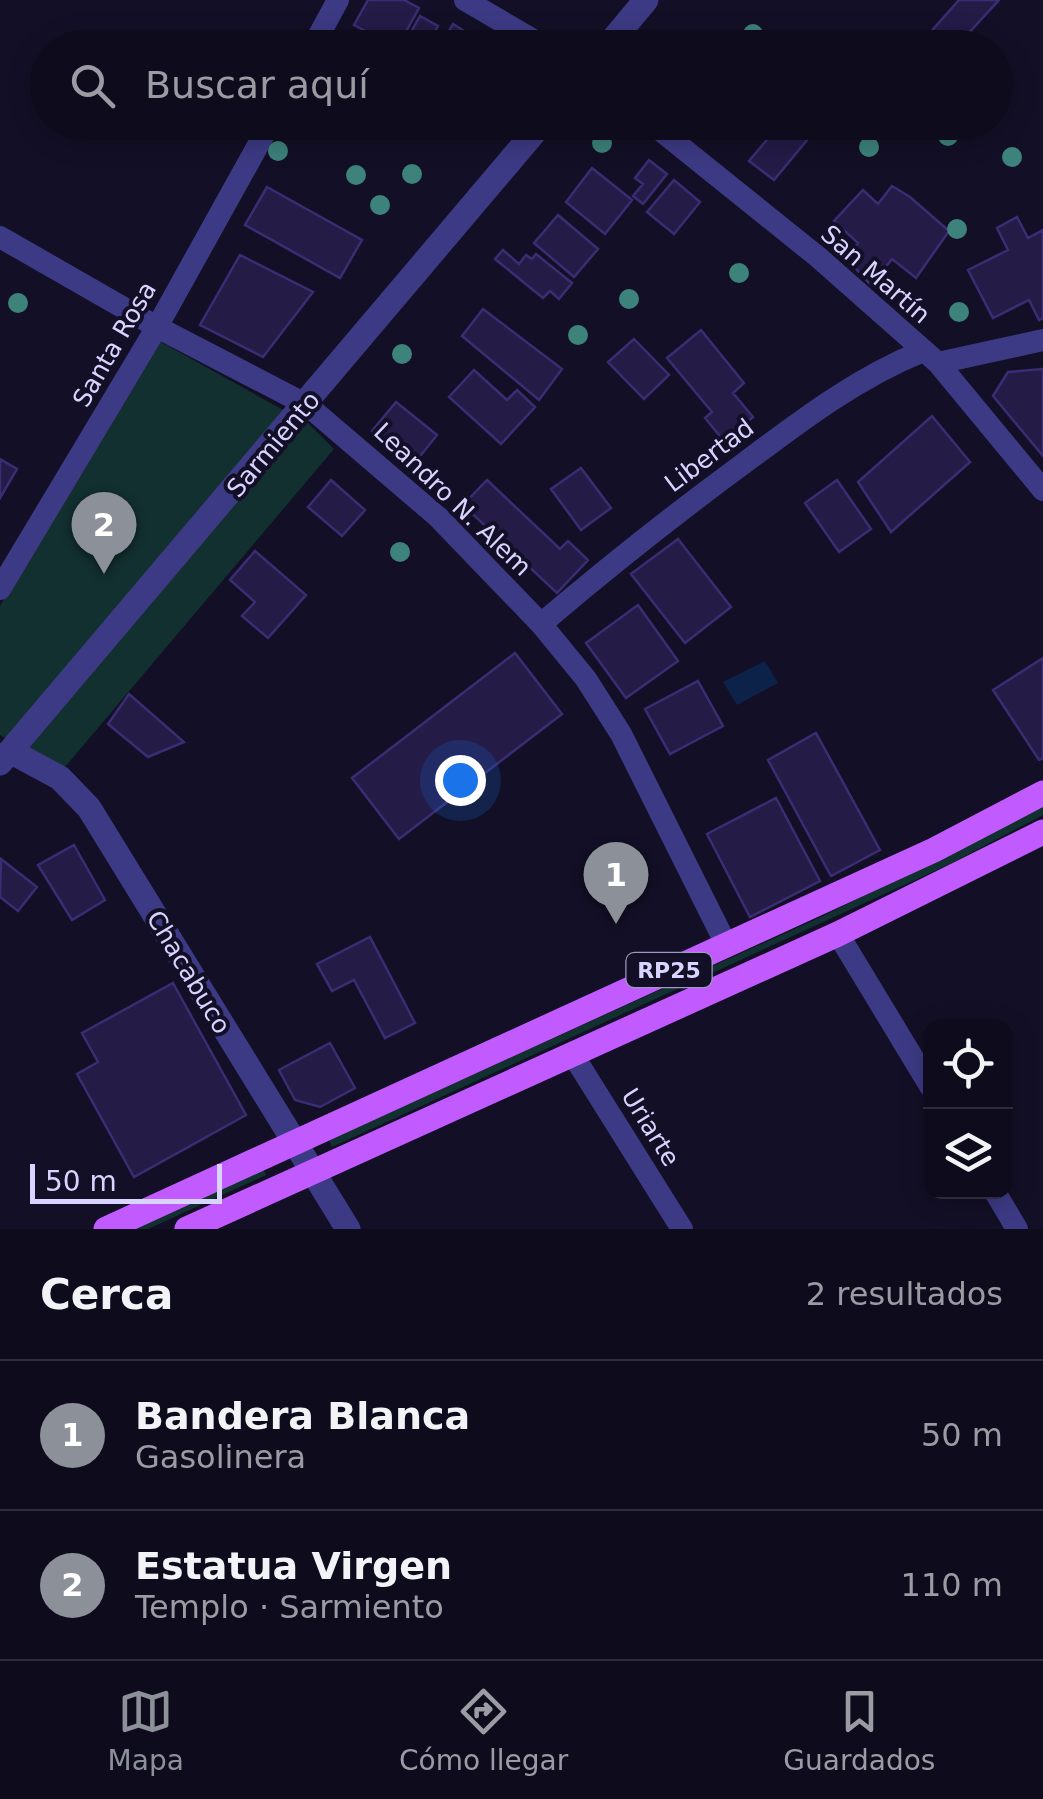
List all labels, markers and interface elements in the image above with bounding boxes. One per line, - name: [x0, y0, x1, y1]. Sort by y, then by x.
- search box: [30, 30, 1013, 140]
- icon: search: [65, 58, 120, 113]
- text: Buscar aquí: [145, 63, 369, 107]
- street label: San Martín: [815, 219, 936, 330]
- street label: Santa Rosa: [67, 276, 162, 412]
- street label: Sarmiento: [221, 386, 326, 503]
- street label: Libertad: [659, 413, 759, 498]
- street label: Leandro N. Alem: [368, 417, 537, 582]
- pin: 2: [72, 492, 136, 574]
- your location: [435, 755, 486, 806]
- pin: 1: [584, 842, 648, 924]
- street label: Chacabuco: [140, 905, 237, 1039]
- road number: RP25: [626, 953, 712, 987]
- map controls: [923, 1019, 1013, 1199]
- button: locate: [923, 1019, 1013, 1109]
- street label: Uriarte: [615, 1083, 686, 1172]
- button: layers: [923, 1109, 1013, 1199]
- scale bar: [30, 1159, 222, 1204]
- text: 50 m: [45, 1165, 117, 1198]
- text: Cerca: [40, 1270, 173, 1319]
- text: 2 resultados: [806, 1275, 1003, 1313]
- text: Bandera Blanca: [135, 1394, 470, 1438]
- text: 1: [61, 1416, 84, 1454]
- text: 50 m: [921, 1416, 1003, 1454]
- text: Gasolinera: [135, 1438, 306, 1476]
- text: Estatua Virgen: [135, 1544, 452, 1588]
- text: 2: [61, 1566, 84, 1604]
- text: 110 m: [901, 1566, 1003, 1604]
- text: Templo · Sarmiento: [135, 1588, 444, 1626]
- tab: Mapa: [108, 1684, 184, 1777]
- tab: Cómo llegar: [399, 1684, 568, 1777]
- tab: Guardados: [783, 1684, 935, 1777]

